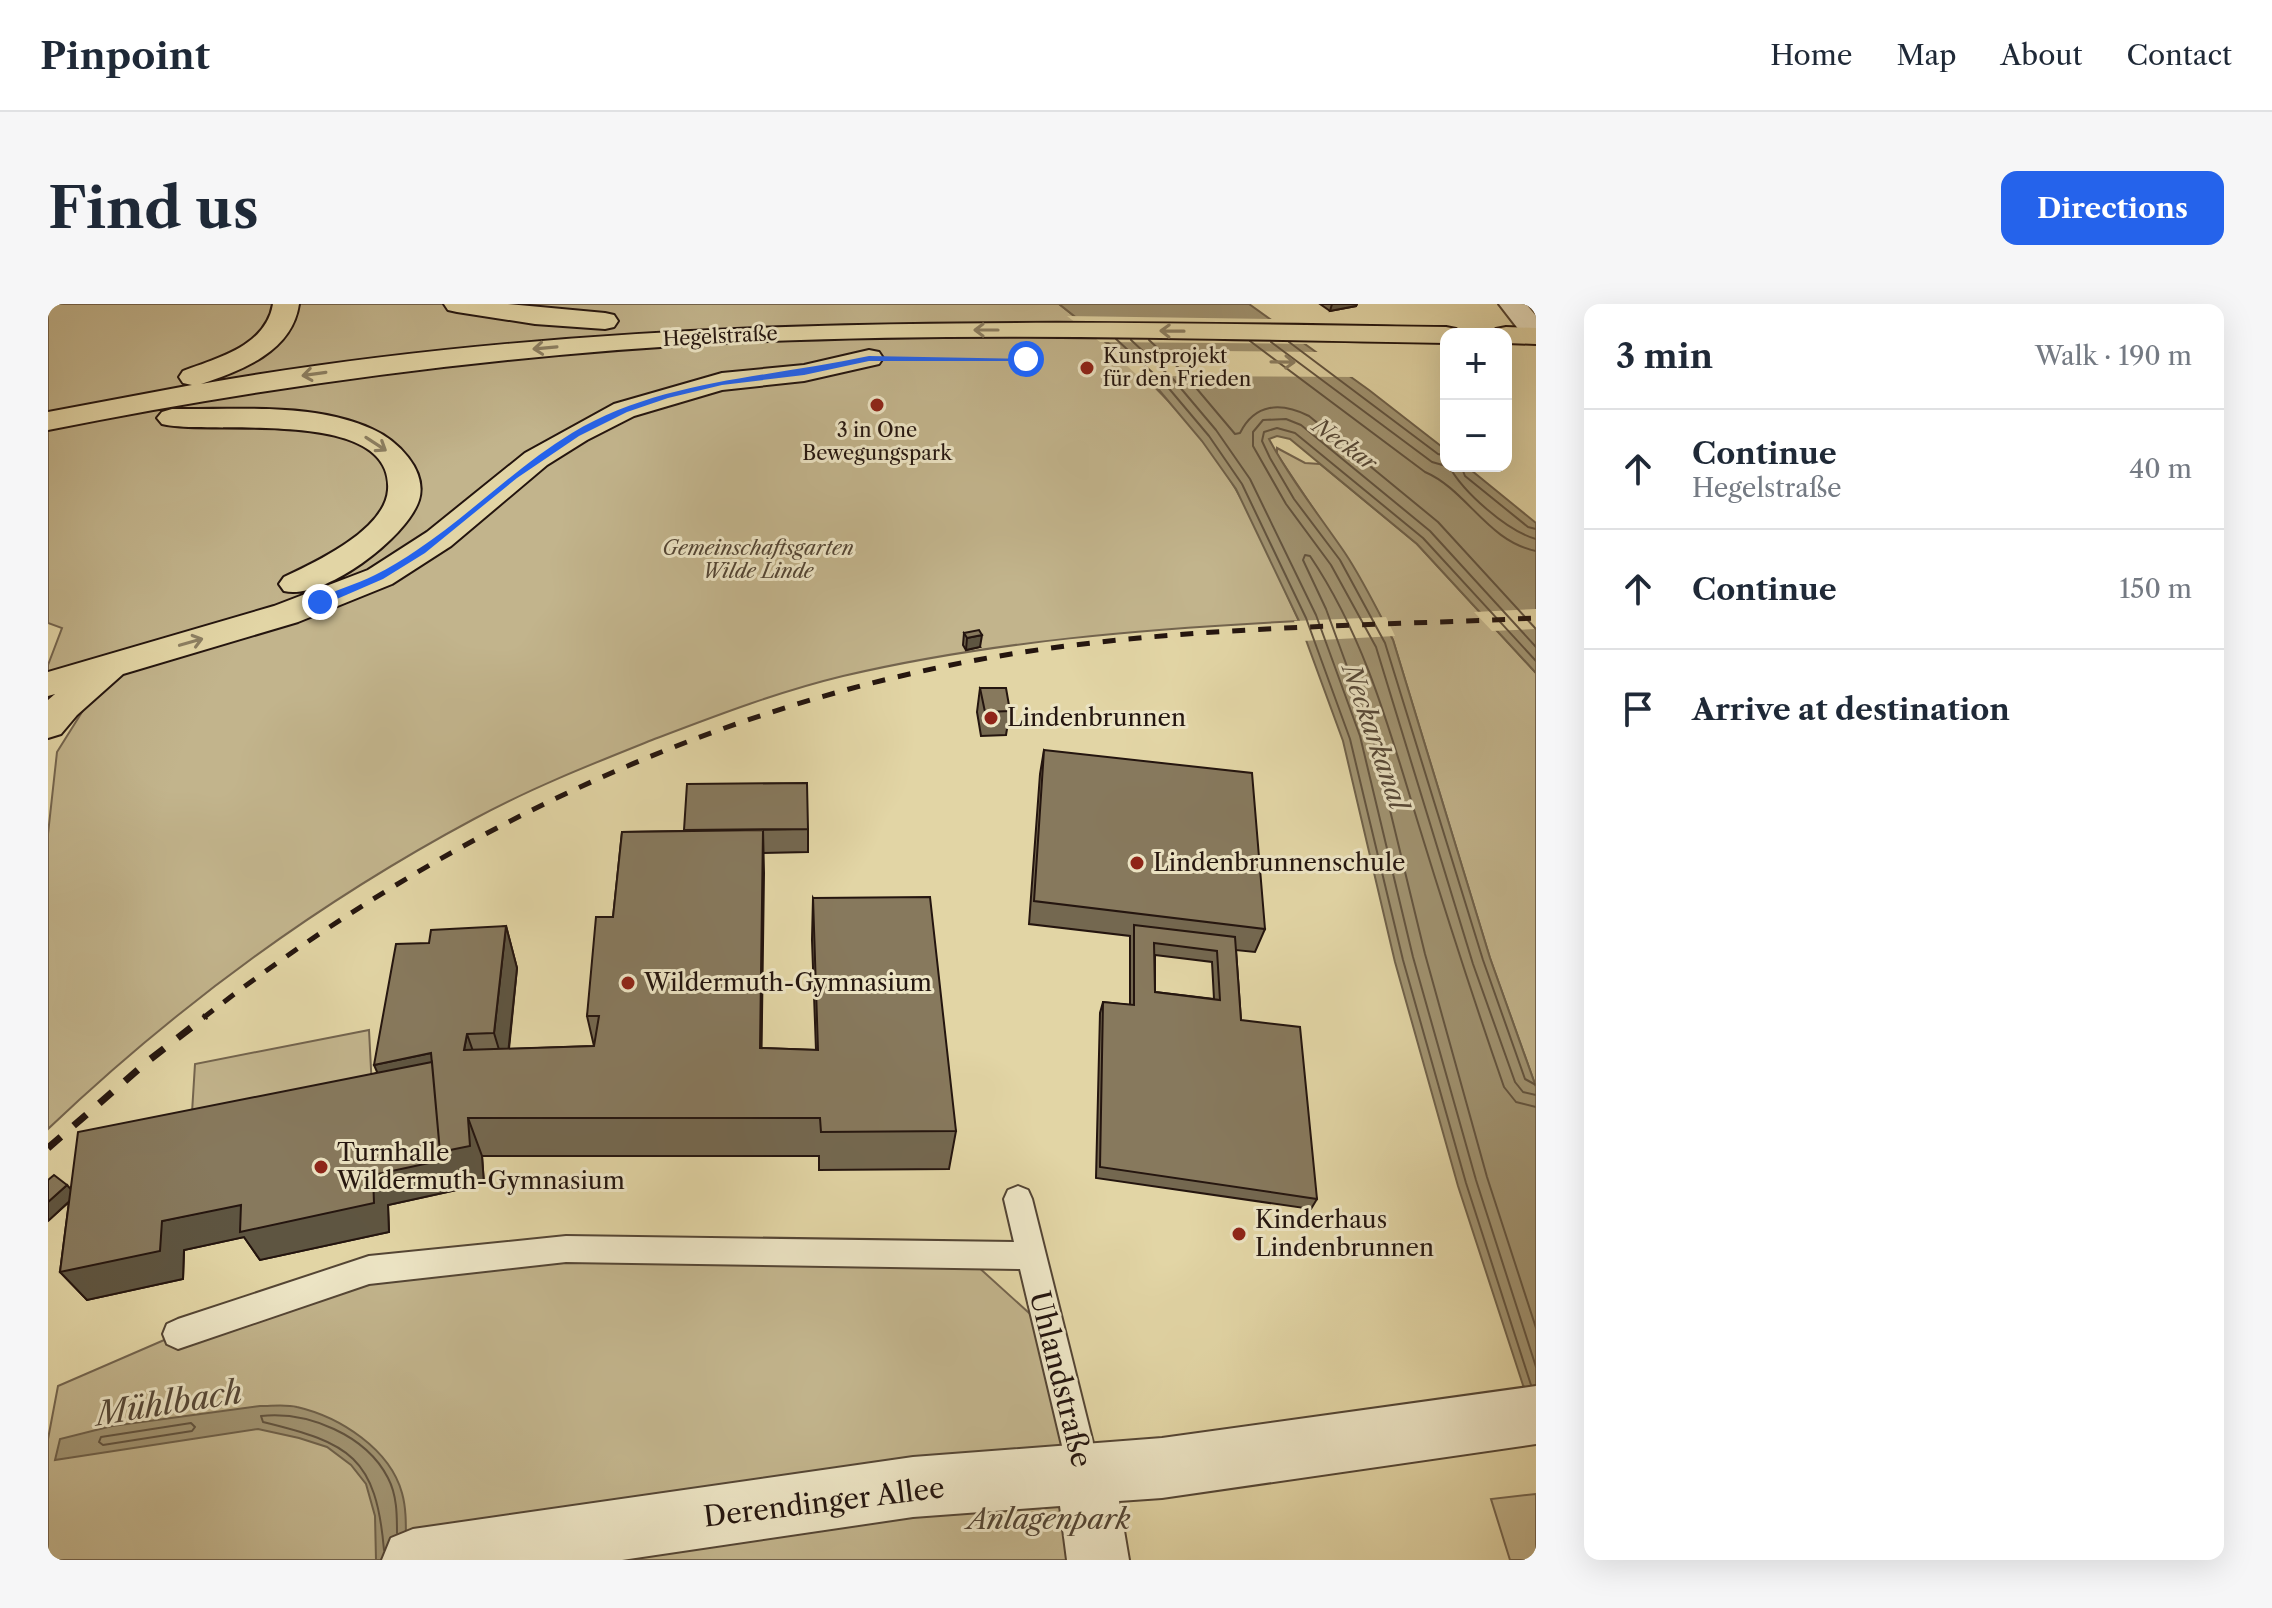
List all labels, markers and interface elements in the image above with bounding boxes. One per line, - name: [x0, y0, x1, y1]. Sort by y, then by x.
- text: Pinpoint: [40, 32, 210, 79]
- text: Home: [1770, 38, 1852, 72]
- text: Map: [1896, 38, 1956, 72]
- text: About: [2000, 38, 2082, 72]
- text: Contact: [2126, 38, 2232, 72]
- button: Directions: [2001, 171, 2224, 245]
- text: Find us: [48, 174, 259, 243]
- street label: Hegelstraße: [662, 321, 778, 351]
- one-way arrow: [973, 322, 1000, 338]
- one-way arrow: [1159, 323, 1186, 339]
- map controls: [1440, 328, 1512, 472]
- button: +: [1440, 328, 1512, 400]
- text: 3 min: [1616, 335, 1713, 377]
- text: Walk · 190 m: [2035, 340, 2192, 372]
- one-way arrow: [532, 341, 559, 356]
- route start: [1008, 341, 1044, 377]
- place label: Kunstprojekt für den Frieden: [1103, 344, 1252, 391]
- one-way arrow: [1269, 354, 1296, 369]
- marker: Kunstprojekt für den Frieden: [1078, 359, 1096, 377]
- one-way arrow: [301, 367, 328, 382]
- marker: 3 in One Bewegungspark: [868, 396, 886, 414]
- button: −: [1440, 400, 1512, 472]
- water label: Neckar: [1306, 411, 1383, 478]
- place label: 3 in One Bewegungspark: [802, 418, 953, 465]
- text: Continue: [1692, 435, 1837, 472]
- one-way arrow: [364, 436, 386, 453]
- icon: ahead: [1616, 447, 1660, 491]
- text: 40 m: [2129, 453, 2192, 485]
- text: Hegelstraße: [1692, 472, 1842, 504]
- park label: Gemeinschaftsgarten Wilde Linde: [662, 536, 854, 583]
- icon: ahead: [1616, 567, 1660, 611]
- text: Continue: [1692, 571, 1837, 608]
- text: 150 m: [2119, 573, 2192, 605]
- route end: [302, 584, 338, 620]
- one-way arrow: [177, 634, 203, 649]
- water label: Neckarkanal: [1334, 658, 1416, 817]
- icon: arrive: [1616, 687, 1660, 731]
- text: Arrive at destination: [1692, 691, 2010, 728]
- place label: Lindenbrunnen: [1007, 703, 1186, 732]
- marker: Lindenbrunnen: [982, 709, 1000, 727]
- place label: Lindenbrunnenschule: [1153, 848, 1405, 877]
- marker: Lindenbrunnenschule: [1128, 854, 1146, 872]
- place label: Wildermuth-Gymnasium: [643, 968, 932, 997]
- marker: Wildermuth-Gymnasium: [619, 974, 637, 992]
- place label: Turnhalle Wildermuth-Gymnasium: [336, 1138, 625, 1195]
- marker: Turnhalle Wildermuth-Gymnasium: [312, 1158, 330, 1176]
- place label: Kinderhaus Lindenbrunnen: [1255, 1205, 1434, 1262]
- marker: Kinderhaus Lindenbrunnen: [1230, 1225, 1248, 1243]
- street label: Uhlandstraße: [1023, 1287, 1099, 1471]
- water label: Mühlbach: [89, 1372, 245, 1434]
- street label: Derendinger Allee: [701, 1470, 947, 1534]
- park label: Anlagenpark: [963, 1502, 1131, 1536]

